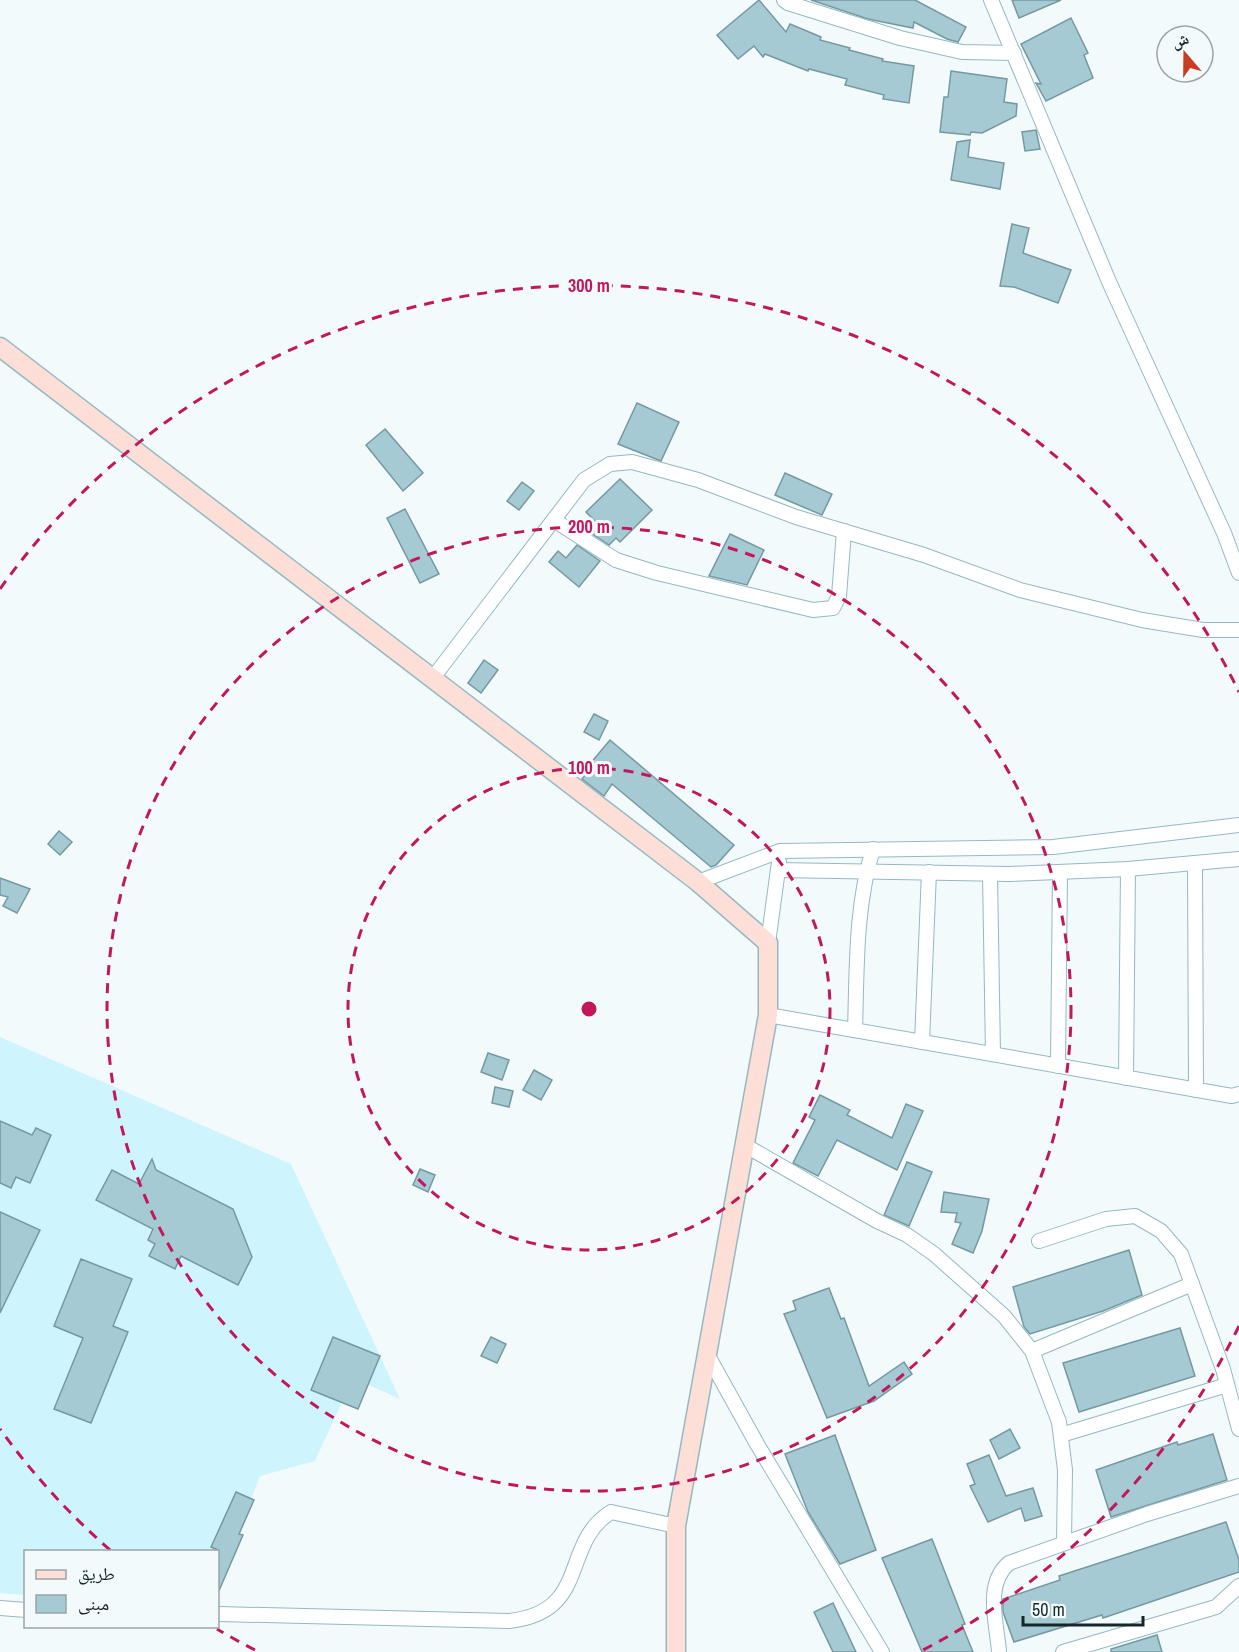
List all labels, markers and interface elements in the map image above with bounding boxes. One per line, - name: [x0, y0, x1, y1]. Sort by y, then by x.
- north arrow: [1155, 24, 1215, 84]
- text: ش: [1168, 27, 1192, 53]
- text: 300 m: [568, 273, 610, 298]
- text: 200 m: [568, 514, 610, 539]
- text: 100 m: [568, 755, 610, 780]
- centre of rings: [579, 999, 599, 1019]
- legend: [24, 1550, 219, 1628]
- text: طريق: [78, 1561, 115, 1586]
- scale bar: [1023, 1589, 1143, 1627]
- text: مبنى: [78, 1591, 109, 1616]
- text: 50 m: [1032, 1597, 1065, 1622]

